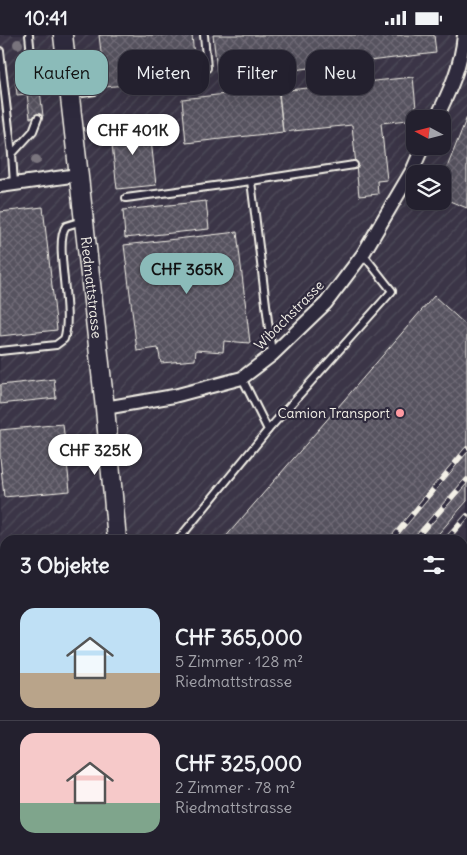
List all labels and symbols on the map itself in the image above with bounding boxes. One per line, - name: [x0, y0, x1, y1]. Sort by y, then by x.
- north arrow: [406, 110, 451, 155]
- pin: CHF 401K: [81, 113, 185, 156]
- street label: Riedmattstrasse: [77, 235, 106, 339]
- pin: CHF 365K: [135, 253, 239, 295]
- street label: Wibachstrasse: [250, 276, 328, 354]
- place label: Camion Transport: [278, 404, 390, 422]
- marker: Camion Transport: [394, 407, 406, 419]
- pin: CHF 325K: [43, 433, 147, 476]

